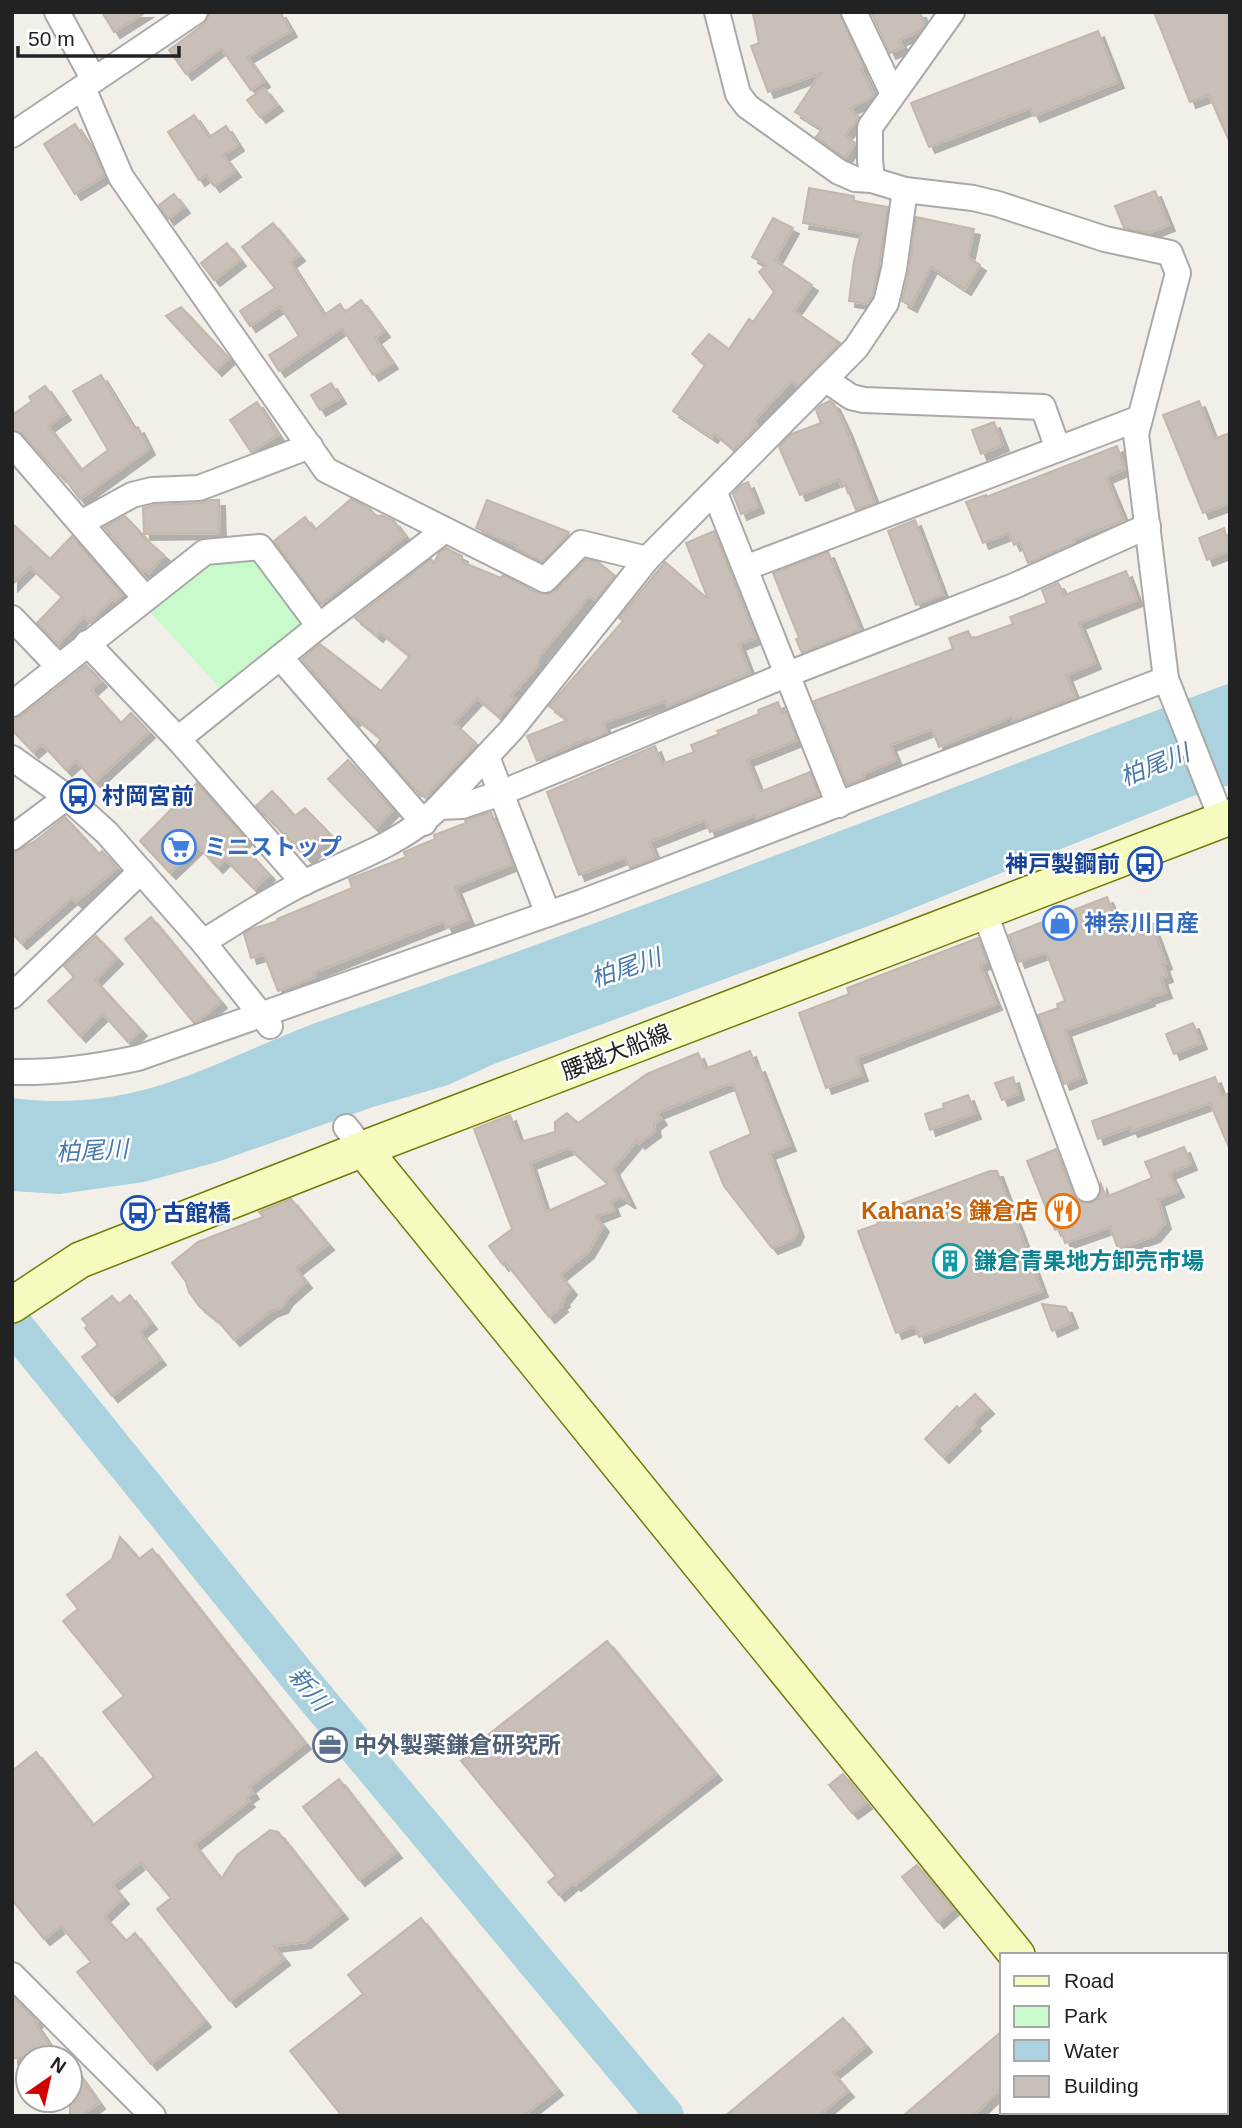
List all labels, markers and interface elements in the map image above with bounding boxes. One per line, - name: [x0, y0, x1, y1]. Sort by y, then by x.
- scale bar: [18, 14, 178, 58]
- text: 50 m: [28, 27, 75, 50]
- water label: 柏尾川: [1116, 737, 1196, 791]
- bus stop icon: 村岡宮前: [59, 777, 97, 815]
- place label: 村岡宮前: [102, 783, 194, 809]
- supermarket icon: ミニストップ: [160, 828, 198, 866]
- place label: ミニストップ: [204, 834, 342, 860]
- bus stop icon: 神戸製鋼前: [1126, 845, 1164, 883]
- place label: 神戸製鋼前: [1005, 851, 1120, 877]
- shop icon: 神奈川日産: [1041, 904, 1079, 942]
- place label: 神奈川日産: [1084, 910, 1199, 936]
- water label: 柏尾川: [587, 942, 667, 992]
- street label: 腰越大船線: [558, 1019, 674, 1085]
- water label: 柏尾川: [55, 1135, 132, 1166]
- restaurant icon: Kahana’s 鎌倉店: [1044, 1192, 1082, 1230]
- bus stop icon: 古館橋: [119, 1194, 157, 1232]
- place label: Kahana’s 鎌倉店: [861, 1198, 1038, 1224]
- place label: 古館橋: [162, 1200, 231, 1226]
- building icon: 鎌倉青果地方卸売市場: [931, 1242, 969, 1280]
- place label: 鎌倉青果地方卸売市場: [974, 1248, 1204, 1274]
- water label: 新川: [284, 1662, 337, 1718]
- office icon: 中外製薬鎌倉研究所: [311, 1726, 349, 1764]
- place label: 中外製薬鎌倉研究所: [354, 1732, 561, 1758]
- legend: [1000, 1953, 1228, 2114]
- text: Road: [1064, 1969, 1114, 1992]
- text: Park: [1064, 2004, 1108, 2027]
- text: Water: [1064, 2039, 1119, 2062]
- north arrow: [14, 2044, 84, 2114]
- text: N: [47, 2053, 70, 2078]
- text: Building: [1064, 2074, 1139, 2097]

